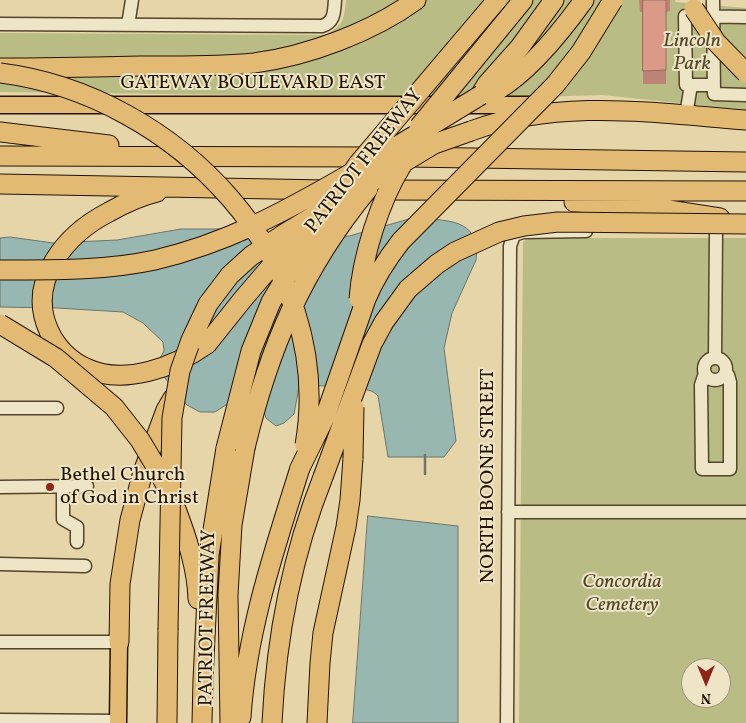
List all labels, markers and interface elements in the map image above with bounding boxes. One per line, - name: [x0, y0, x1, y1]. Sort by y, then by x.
- park label: Lincoln Park: [663, 30, 721, 77]
- street label: GATEWAY BOULEVARD EAST: [120, 72, 386, 96]
- street label: PATRIOT FREEWAY: [301, 85, 429, 239]
- street label: NORTH BOONE STREET: [477, 369, 501, 583]
- place label: Bethel Church of God in Christ: [60, 464, 199, 511]
- marker: Bethel Church of God in Christ: [44, 481, 56, 493]
- street label: PATRIOT FREEWAY: [195, 529, 223, 707]
- park label: Concordia Cemetery: [582, 571, 662, 618]
- north arrow: [681, 658, 731, 708]
- text: N: [701, 688, 711, 707]

